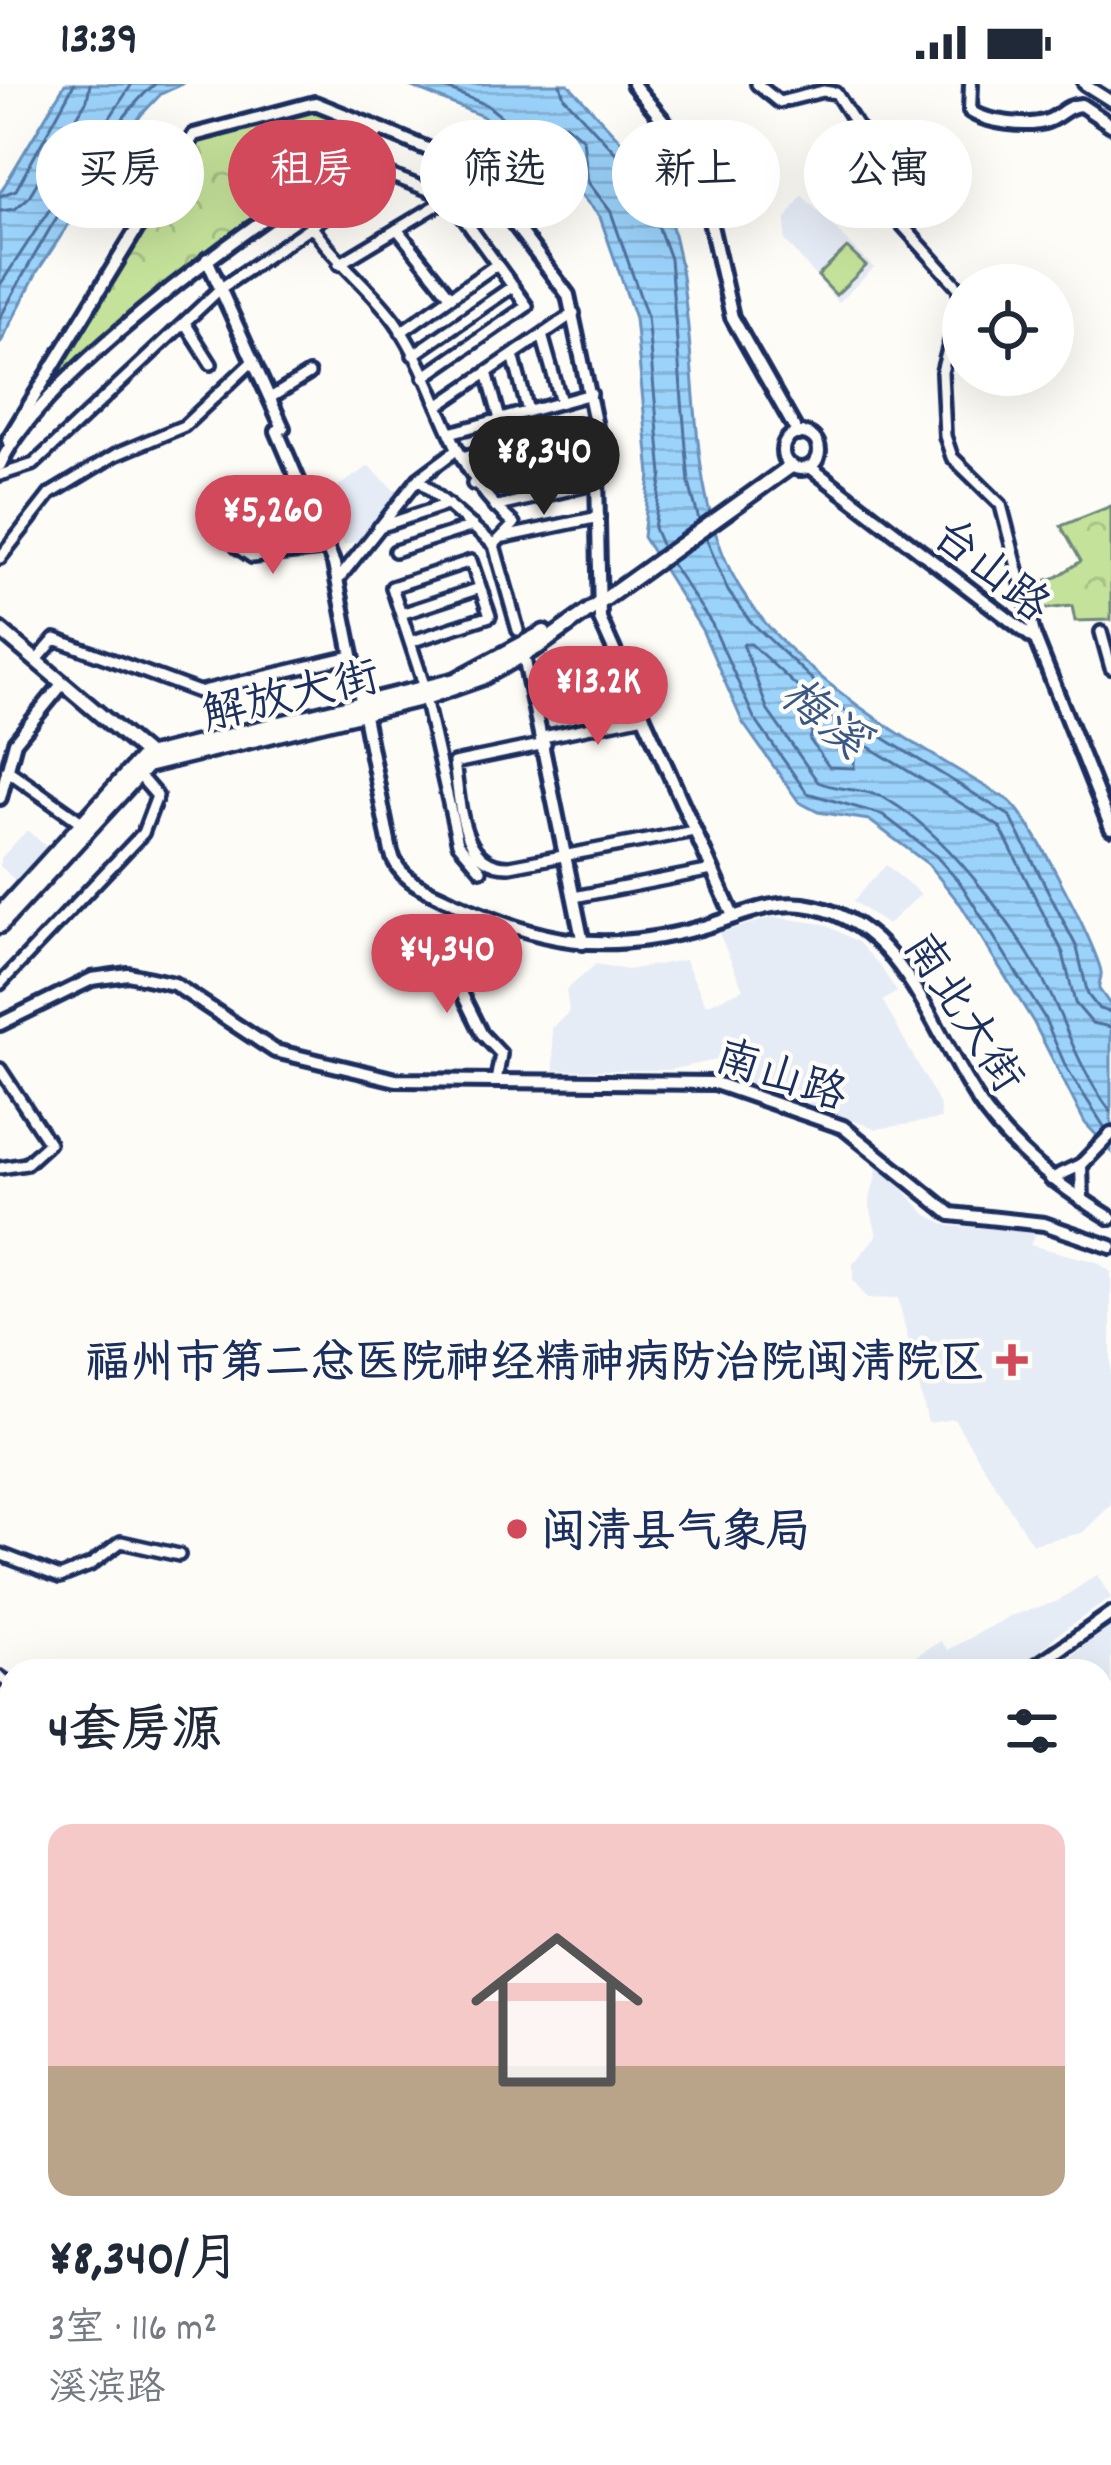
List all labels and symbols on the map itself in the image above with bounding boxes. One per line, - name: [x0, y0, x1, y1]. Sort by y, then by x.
- pin: ¥8,340: [446, 416, 642, 518]
- pin: ¥5,260: [175, 475, 371, 577]
- street label: 台山路: [916, 506, 1061, 641]
- pin: ¥13.2K: [500, 646, 696, 748]
- street label: 解放大街: [197, 648, 386, 751]
- water label: 梅溪: [762, 665, 883, 781]
- pin: ¥4,340: [349, 914, 545, 1016]
- street label: 南北大街: [884, 922, 1036, 1108]
- street label: 南山路: [706, 1028, 854, 1131]
- place label: 福州市第二总医院神经精神病防治院闽清院区: [85, 1335, 985, 1399]
- marker: 福州市第二总医院神经精神病防治院闽清院区: [996, 1344, 1028, 1376]
- place label: 闽清县气象局: [541, 1504, 811, 1568]
- marker: 闽清县气象局: [504, 1516, 530, 1542]

